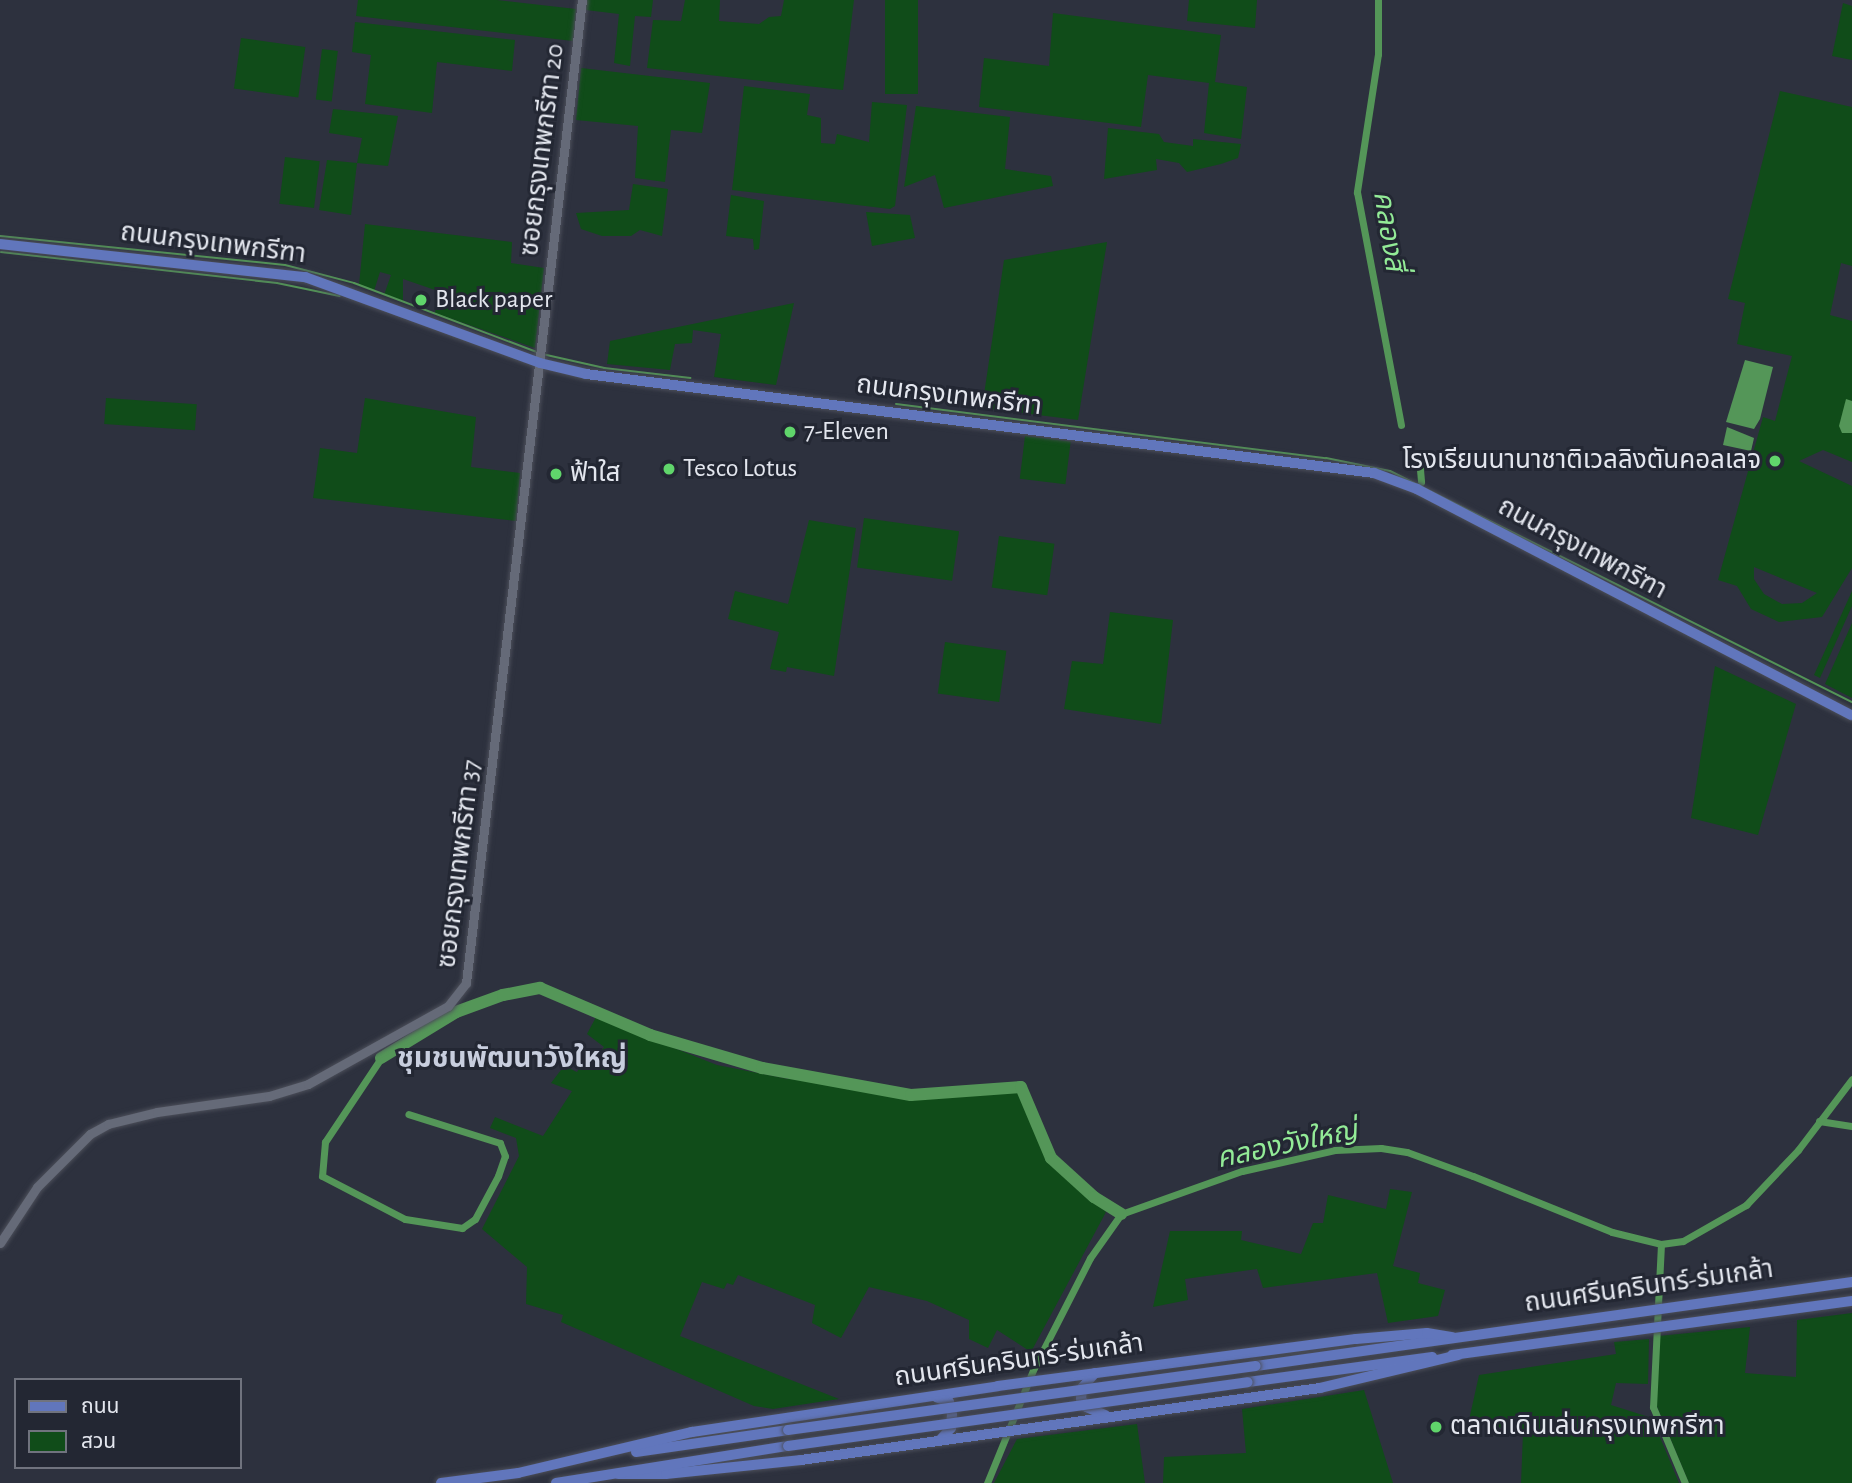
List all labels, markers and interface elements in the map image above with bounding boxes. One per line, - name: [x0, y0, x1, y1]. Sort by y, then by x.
- street label: ซอยกรุงเทพกรีฑา 20: [514, 42, 572, 258]
- water label: คลองสี่: [1365, 189, 1411, 273]
- street label: ถนนกรุงเทพกรีฑา: [119, 217, 307, 271]
- place label: Black paper: [435, 284, 552, 316]
- marker: Black paper: [413, 292, 429, 308]
- street label: ถนนกรุงเทพกรีฑา: [855, 369, 1043, 423]
- place label: 7-Eleven: [804, 416, 889, 448]
- marker: 7-Eleven: [782, 424, 798, 440]
- place label: โรงเรียนนานาชาติเวลลิงตันคอลเลจ: [1403, 445, 1761, 477]
- place label: Tesco Lotus: [683, 453, 797, 485]
- marker: โรงเรียนนานาชาติเวลลิงตันคอลเลจ: [1767, 453, 1783, 469]
- place label: ฟ้าใส: [570, 458, 620, 490]
- marker: Tesco Lotus: [661, 461, 677, 477]
- marker: ฟ้าใส: [548, 466, 564, 482]
- street label: ถนนกรุงเทพกรีฑา: [1492, 491, 1672, 607]
- street label: ซอยกรุงเทพกรีฑา 37: [432, 758, 488, 970]
- district label: ชุมชนพัฒนาวังใหญ่: [397, 1042, 627, 1076]
- water label: คลองวังใหญ่: [1214, 1114, 1360, 1176]
- street label: ถนนศรีนครินทร์-ร่มเกล้า: [1523, 1254, 1775, 1320]
- street label: ถนนศรีนครินทร์-ร่มเกล้า: [893, 1328, 1145, 1394]
- legend: [14, 1378, 242, 1469]
- text: ถนน: [81, 1396, 119, 1417]
- place label: ตลาดเดินเล่นกรุงเทพกรีฑา: [1450, 1411, 1724, 1443]
- marker: ตลาดเดินเล่นกรุงเทพกรีฑา: [1428, 1419, 1444, 1435]
- text: สวน: [81, 1431, 116, 1452]

